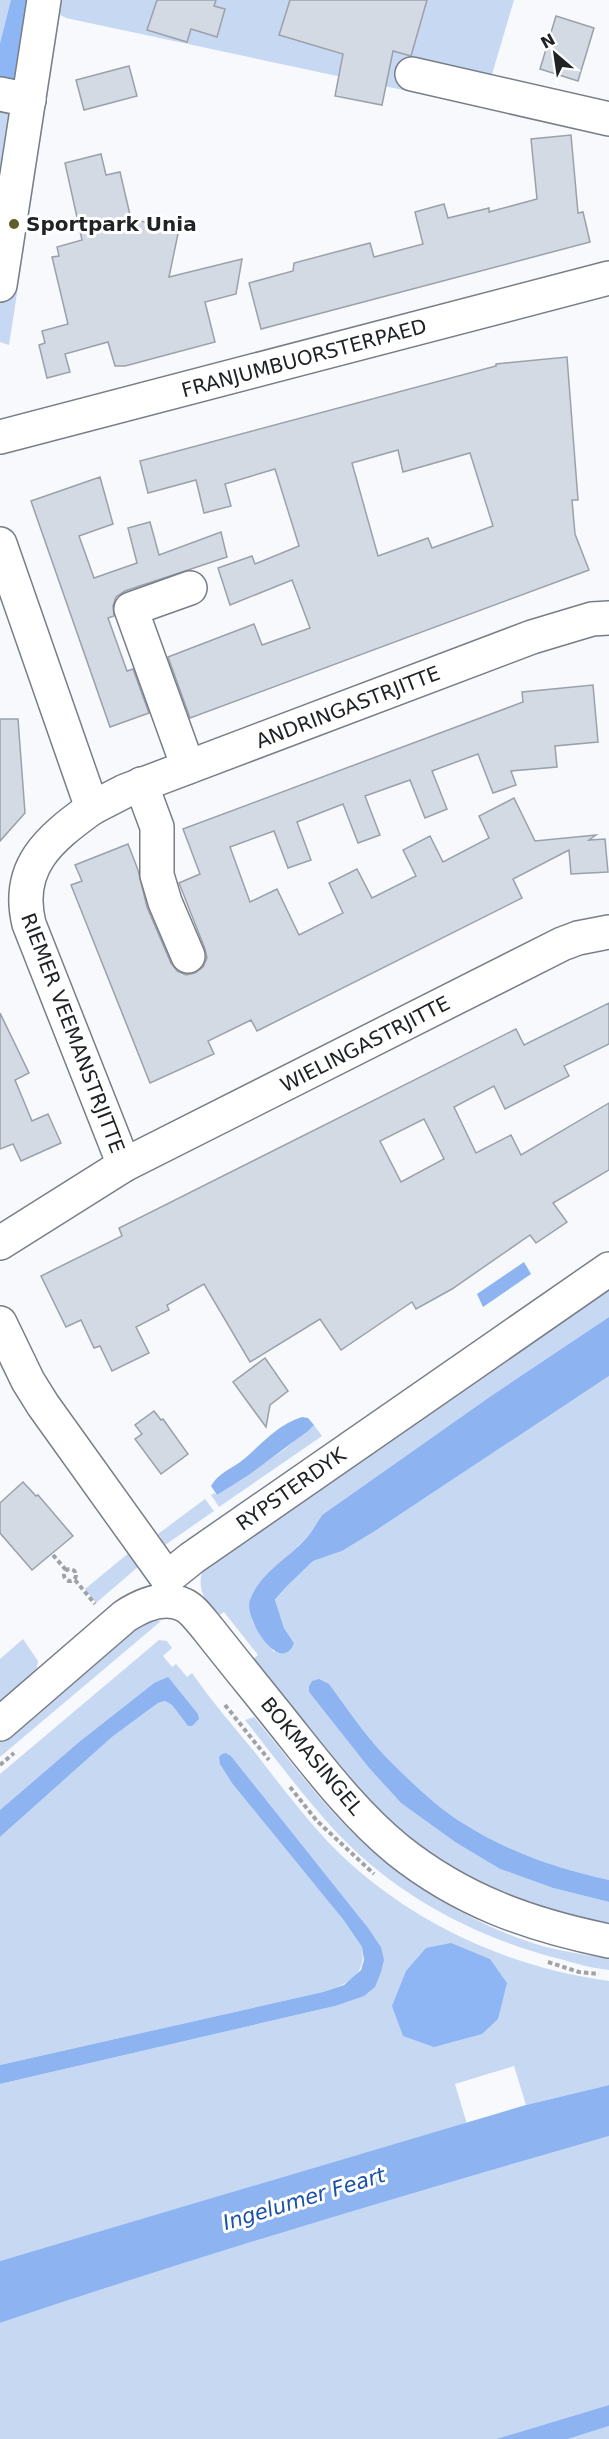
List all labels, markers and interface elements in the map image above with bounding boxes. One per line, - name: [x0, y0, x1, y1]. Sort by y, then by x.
- north arrow: [525, 24, 585, 84]
- text: N: [538, 30, 558, 53]
- place label: Sportpark Unia: [26, 212, 197, 236]
- marker: Sportpark Unia: [7, 217, 21, 231]
- street label: FRANJUMBUORSTERPAED: [179, 314, 429, 402]
- street label: ANDRINGASTRJITTE: [253, 661, 443, 753]
- street label: RIEMER VEEMANSTRJITTE: [16, 910, 130, 1156]
- street label: WIELINGASTRJITTE: [276, 991, 454, 1097]
- street label: RYPSTERDYK: [232, 1442, 351, 1536]
- street label: BOKMASINGEL: [256, 1692, 369, 1820]
- water label: Ingelumer Feart: [220, 2163, 389, 2235]

